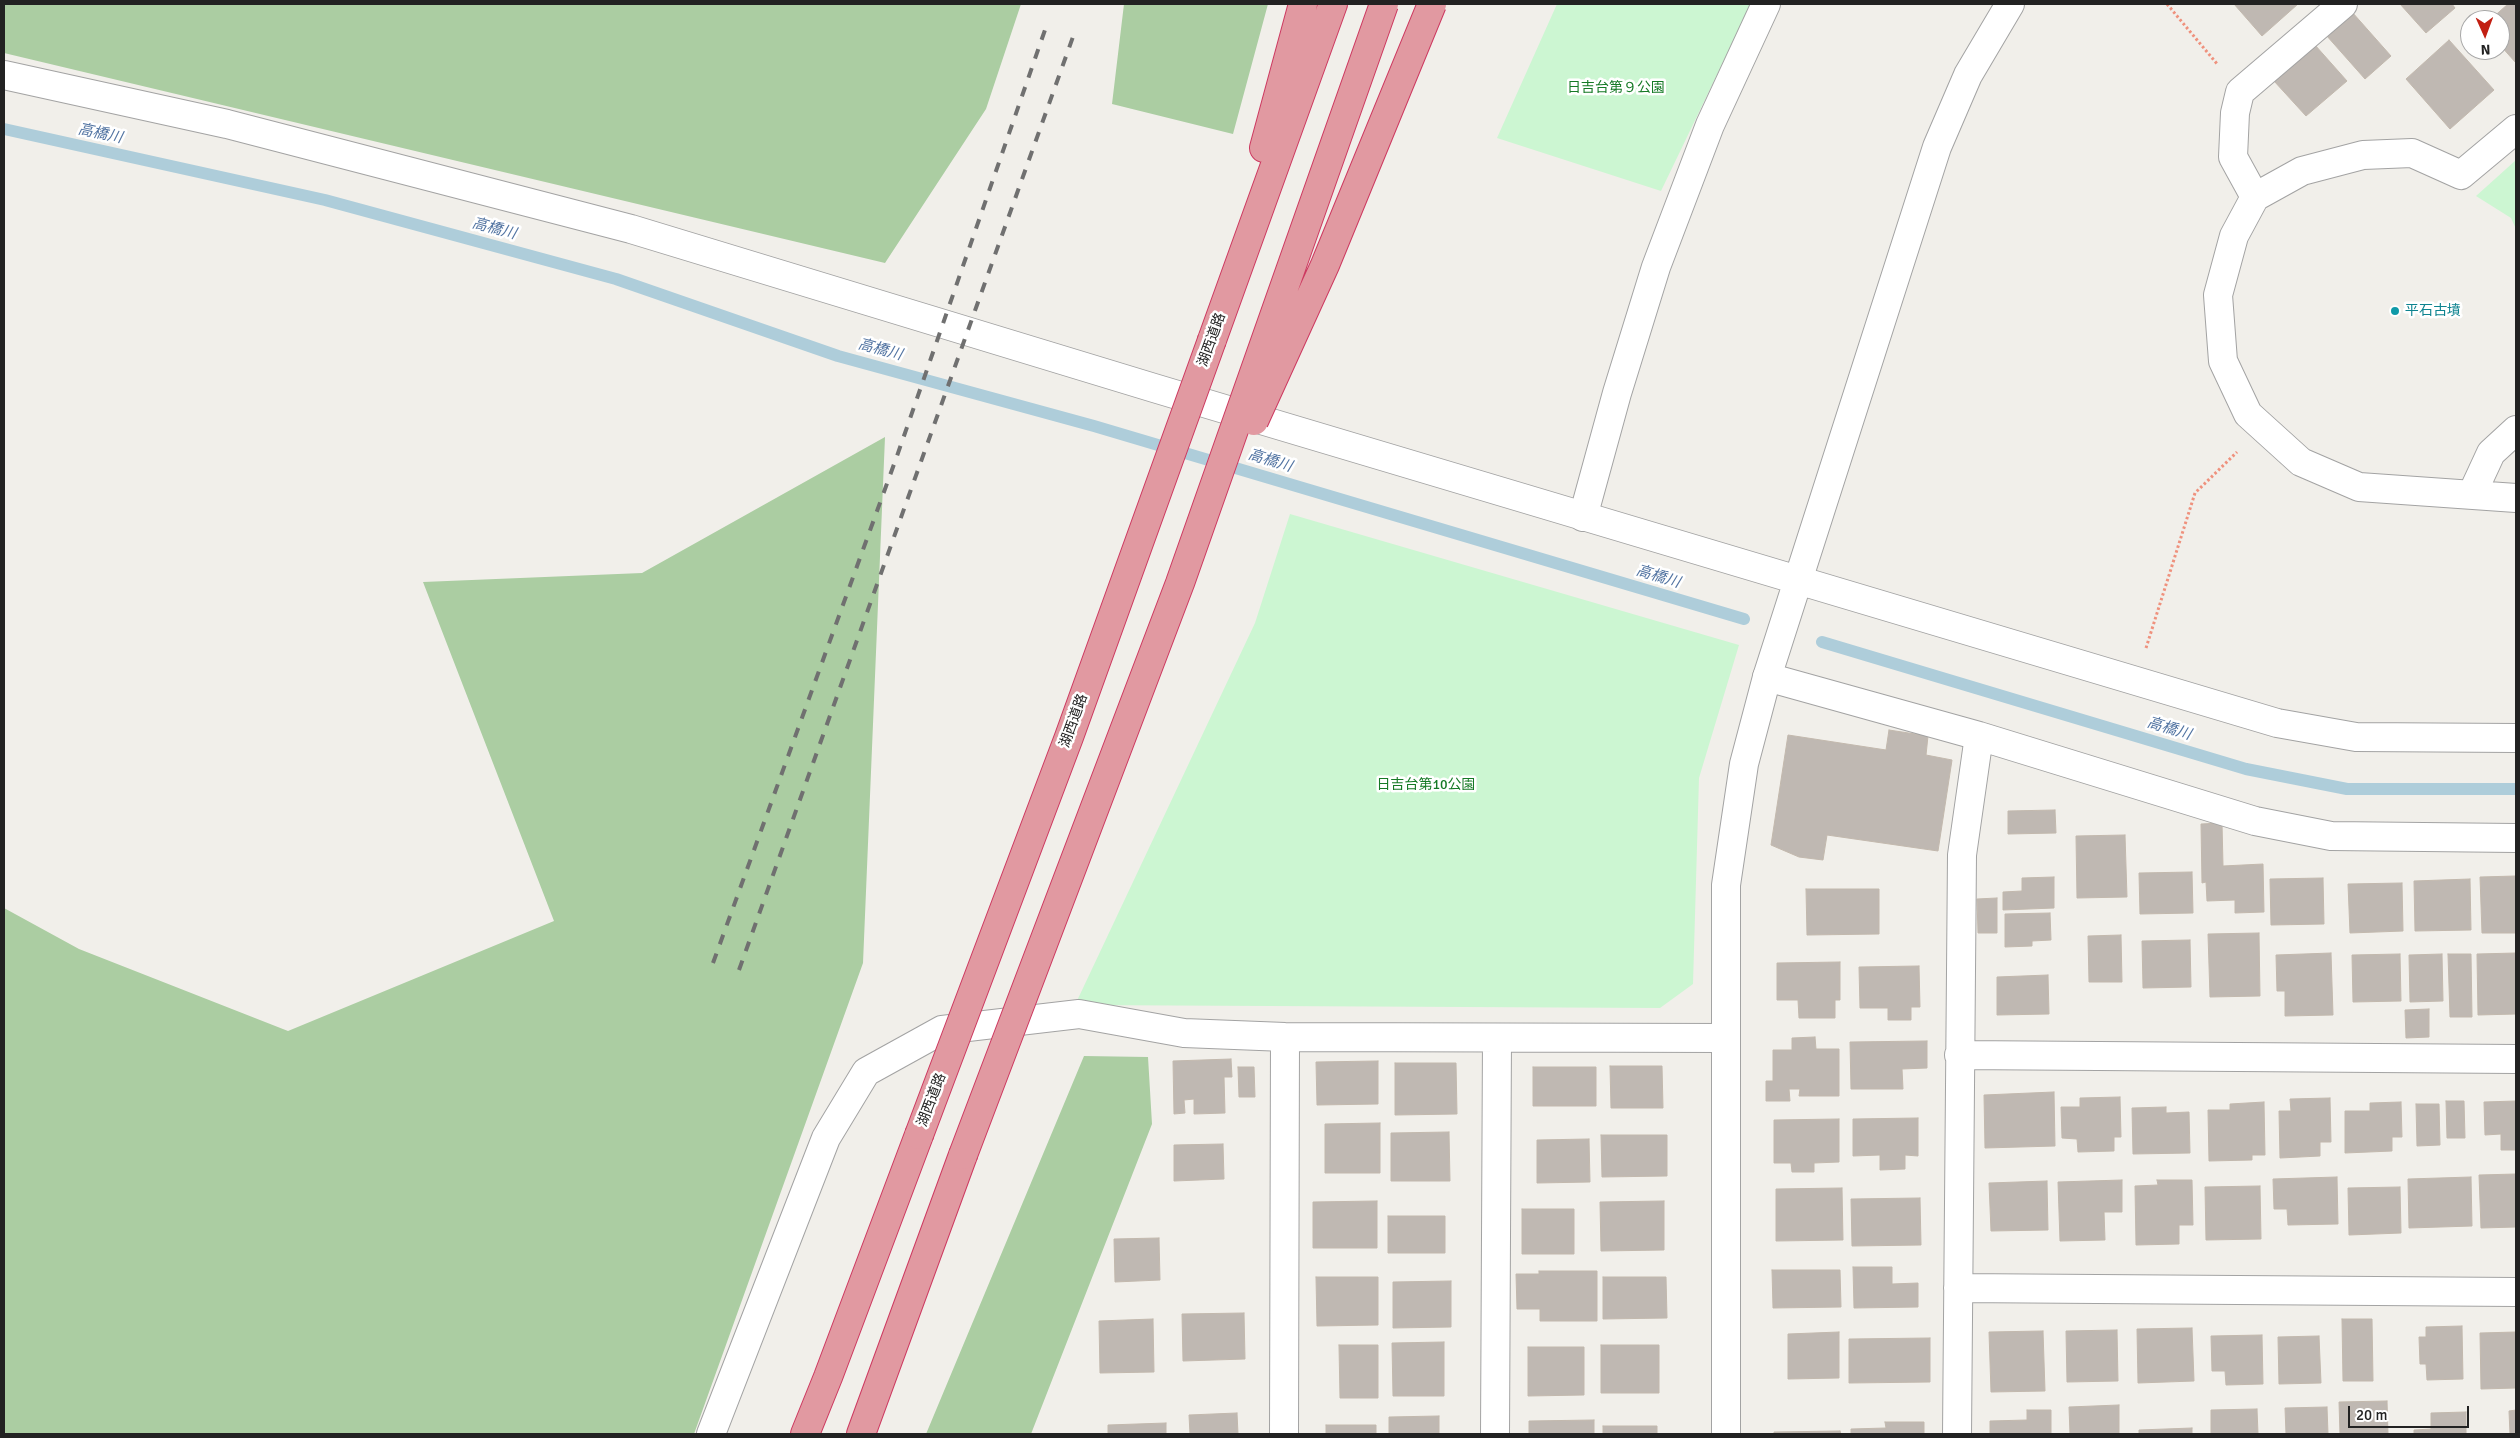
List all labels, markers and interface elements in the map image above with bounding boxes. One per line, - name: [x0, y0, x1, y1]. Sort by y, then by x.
- north arrow: [2460, 10, 2510, 60]
- text: N: [2480, 41, 2491, 58]
- park label: 日吉台第９公園: [1567, 80, 1665, 96]
- water label: 高橋川: [76, 121, 124, 147]
- water label: 高橋川: [470, 214, 518, 244]
- place label: 平石古墳: [2405, 303, 2461, 319]
- marker: 平石古墳: [2389, 305, 2401, 317]
- street label: 湖西道路: [1195, 311, 1229, 369]
- water label: 高橋川: [856, 335, 904, 365]
- water label: 高橋川: [1246, 446, 1294, 476]
- water label: 高橋川: [1634, 562, 1682, 592]
- street label: 湖西道路: [1057, 692, 1091, 750]
- water label: 高橋川: [2145, 714, 2193, 744]
- park label: 日吉台第10公園: [1376, 777, 1476, 793]
- street label: 湖西道路: [914, 1071, 950, 1129]
- scale bar: [2350, 1396, 2471, 1428]
- text: 20 m: [2356, 1406, 2387, 1424]

